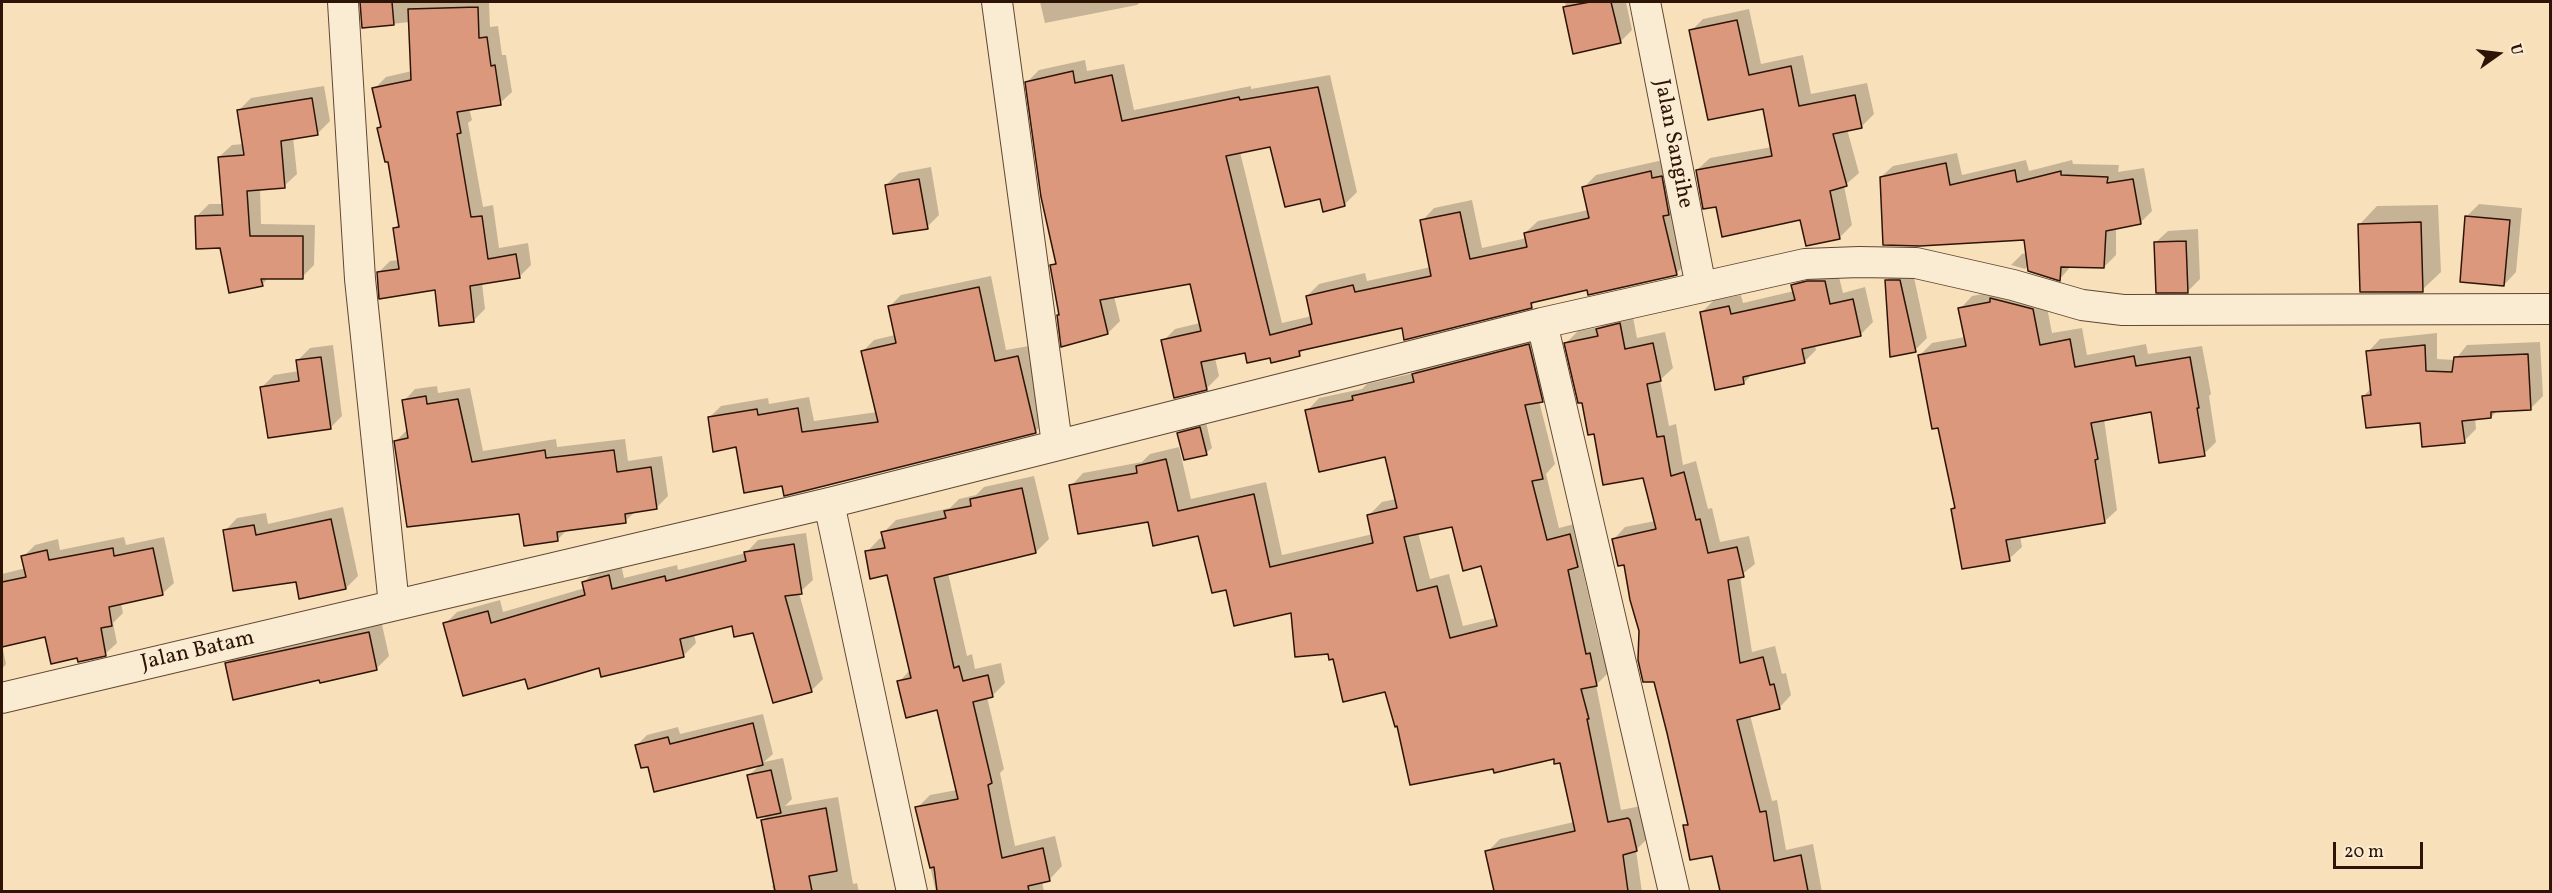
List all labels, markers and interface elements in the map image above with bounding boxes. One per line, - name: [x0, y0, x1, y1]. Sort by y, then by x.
- north arrow: [2468, 24, 2528, 84]
- text: U: [2503, 42, 2527, 58]
- street label: Jalan Sangihe: [1647, 77, 1697, 211]
- street label: Jalan Batam: [139, 626, 257, 678]
- scale bar: [2336, 830, 2426, 868]
- text: 20 m: [2344, 840, 2384, 865]

